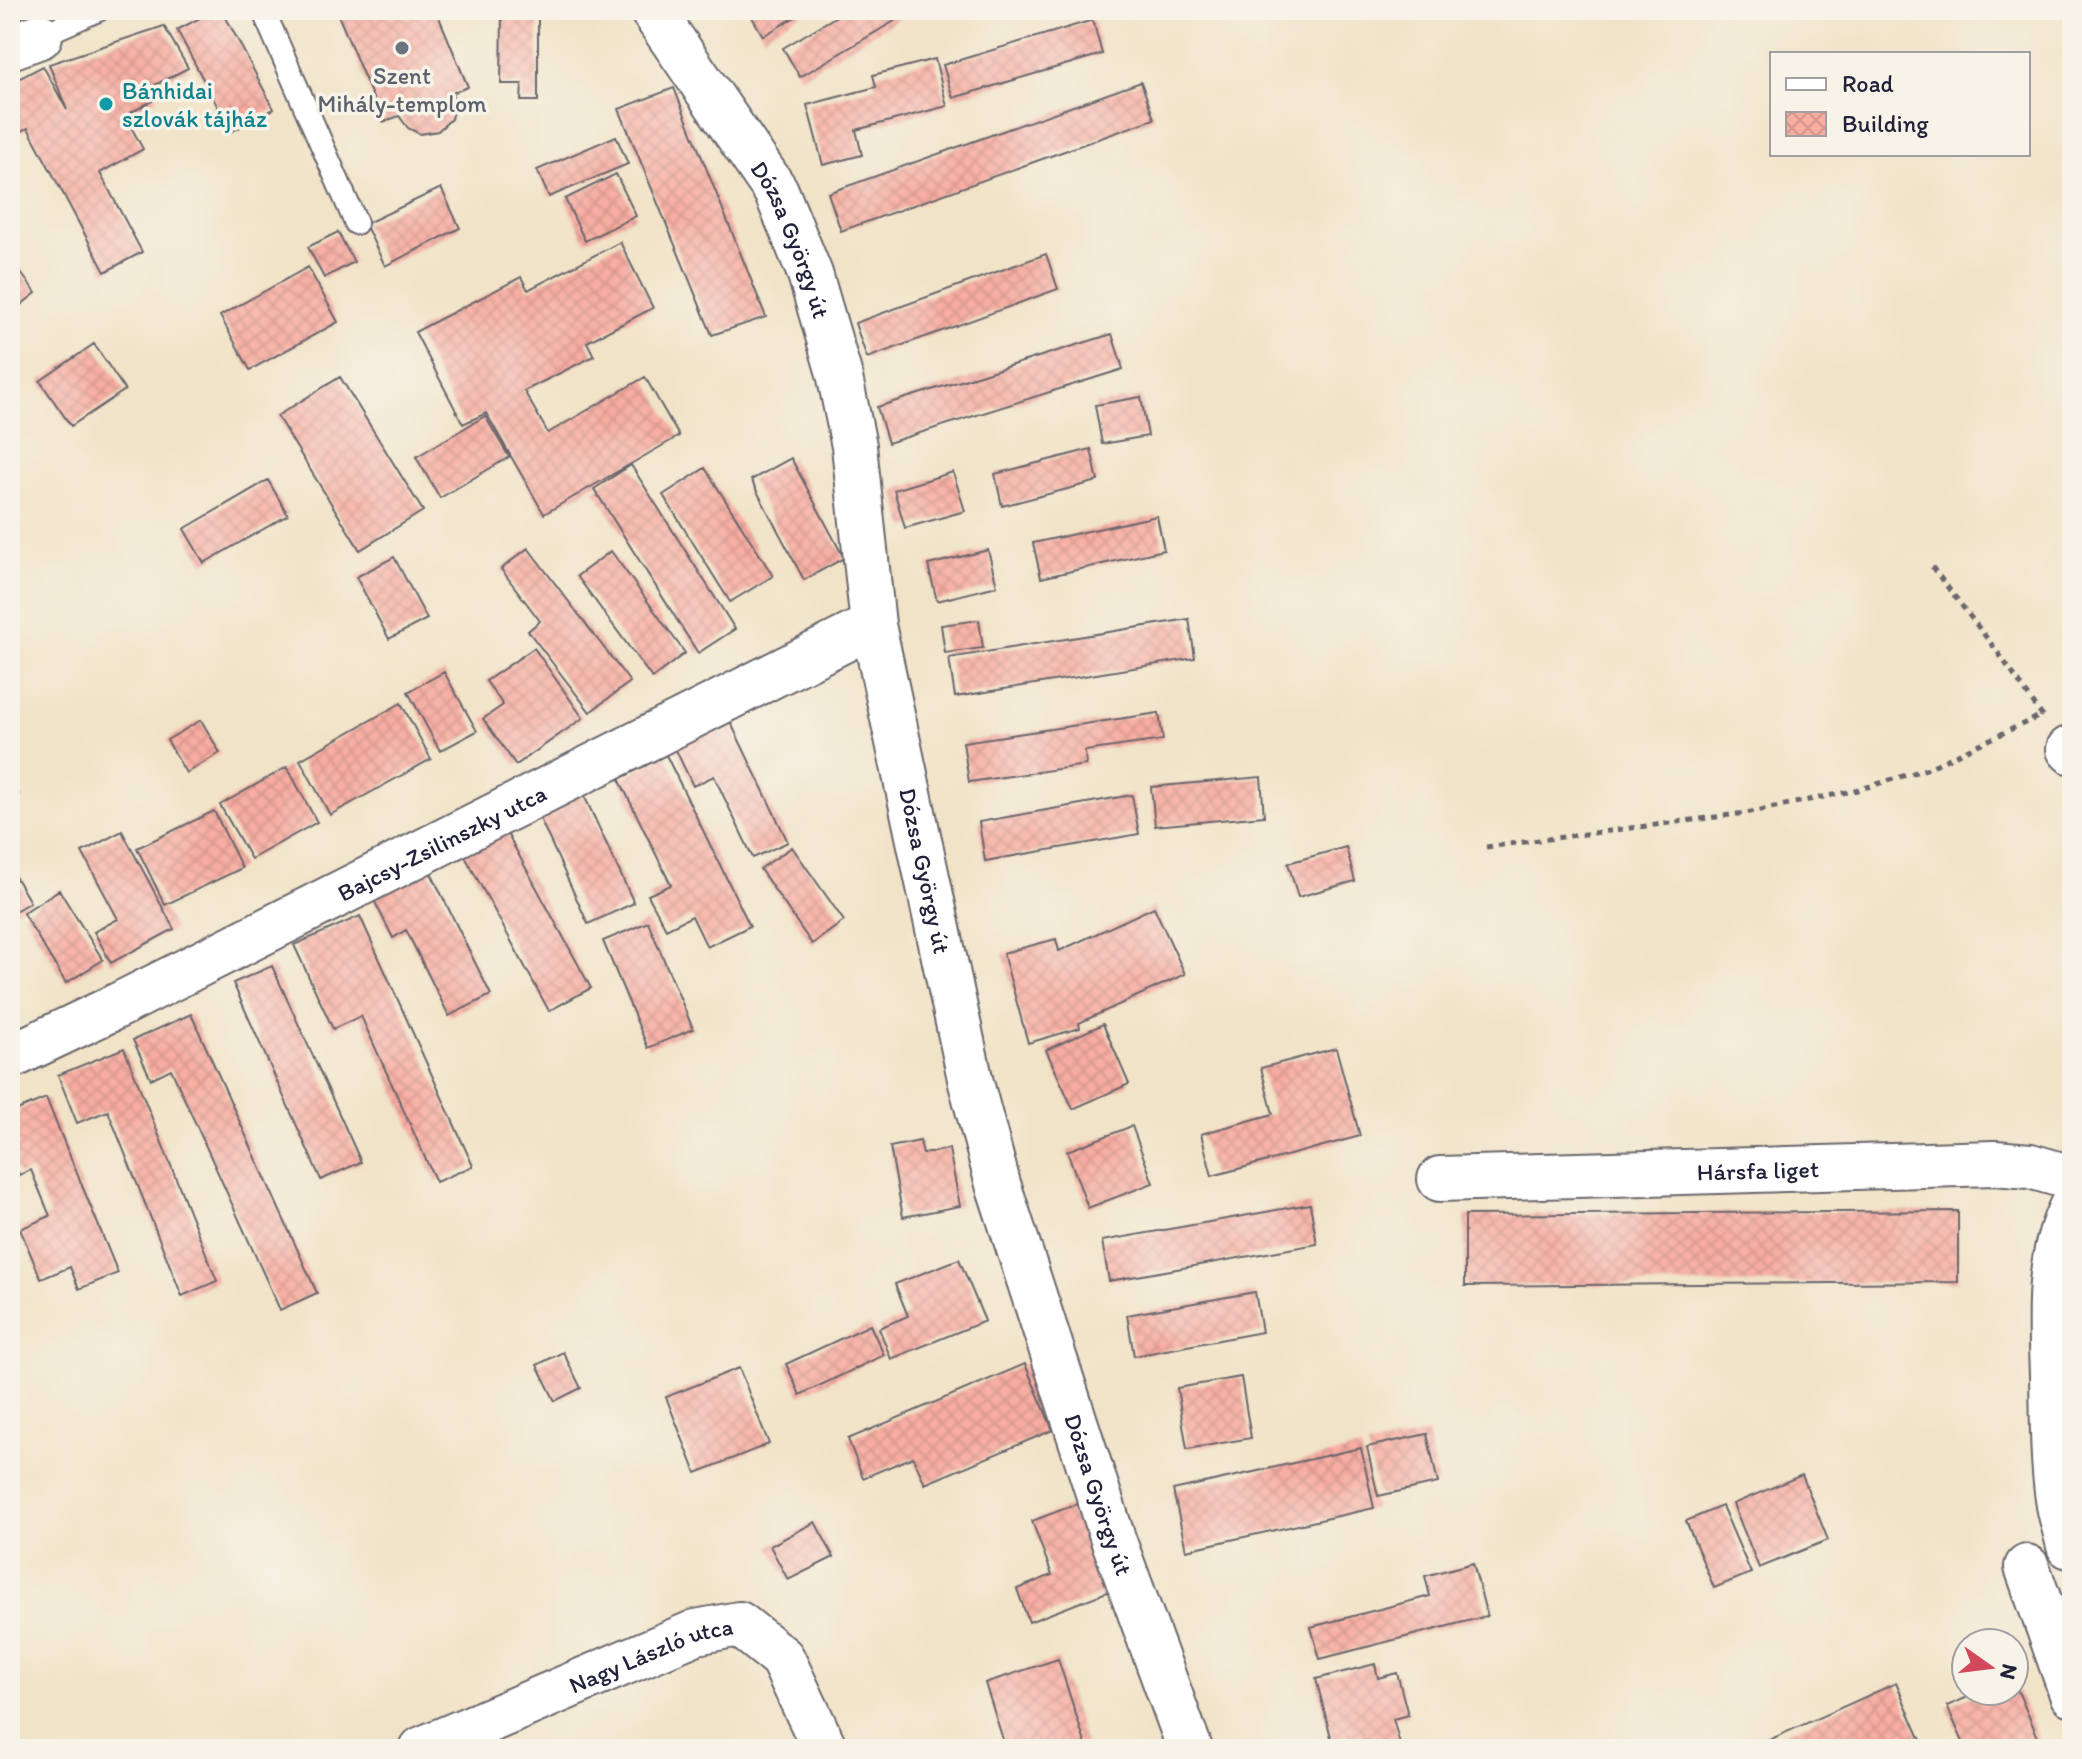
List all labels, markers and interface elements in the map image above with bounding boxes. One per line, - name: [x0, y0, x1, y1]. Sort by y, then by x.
- marker: Szent Mihály-templom: [393, 39, 411, 57]
- legend: [1770, 52, 2030, 156]
- place label: Szent Mihály-templom: [318, 61, 486, 118]
- text: Road: [1842, 69, 1894, 98]
- place label: Bánhidai szlovák tájház: [122, 76, 267, 133]
- marker: Bánhidai szlovák tájház: [97, 95, 115, 113]
- text: Building: [1842, 109, 1929, 138]
- street label: Dózsa György út: [745, 155, 837, 322]
- street label: Bajcsy-Zsilinszky utca: [332, 778, 551, 907]
- street label: Dózsa György út: [894, 785, 957, 956]
- street label: Hársfa liget: [1696, 1154, 1819, 1186]
- street label: Dózsa György út: [1059, 1410, 1140, 1579]
- street label: Nagy László utca: [564, 1611, 735, 1699]
- north arrow: [1950, 1627, 2030, 1707]
- text: N: [1994, 1661, 2024, 1682]

